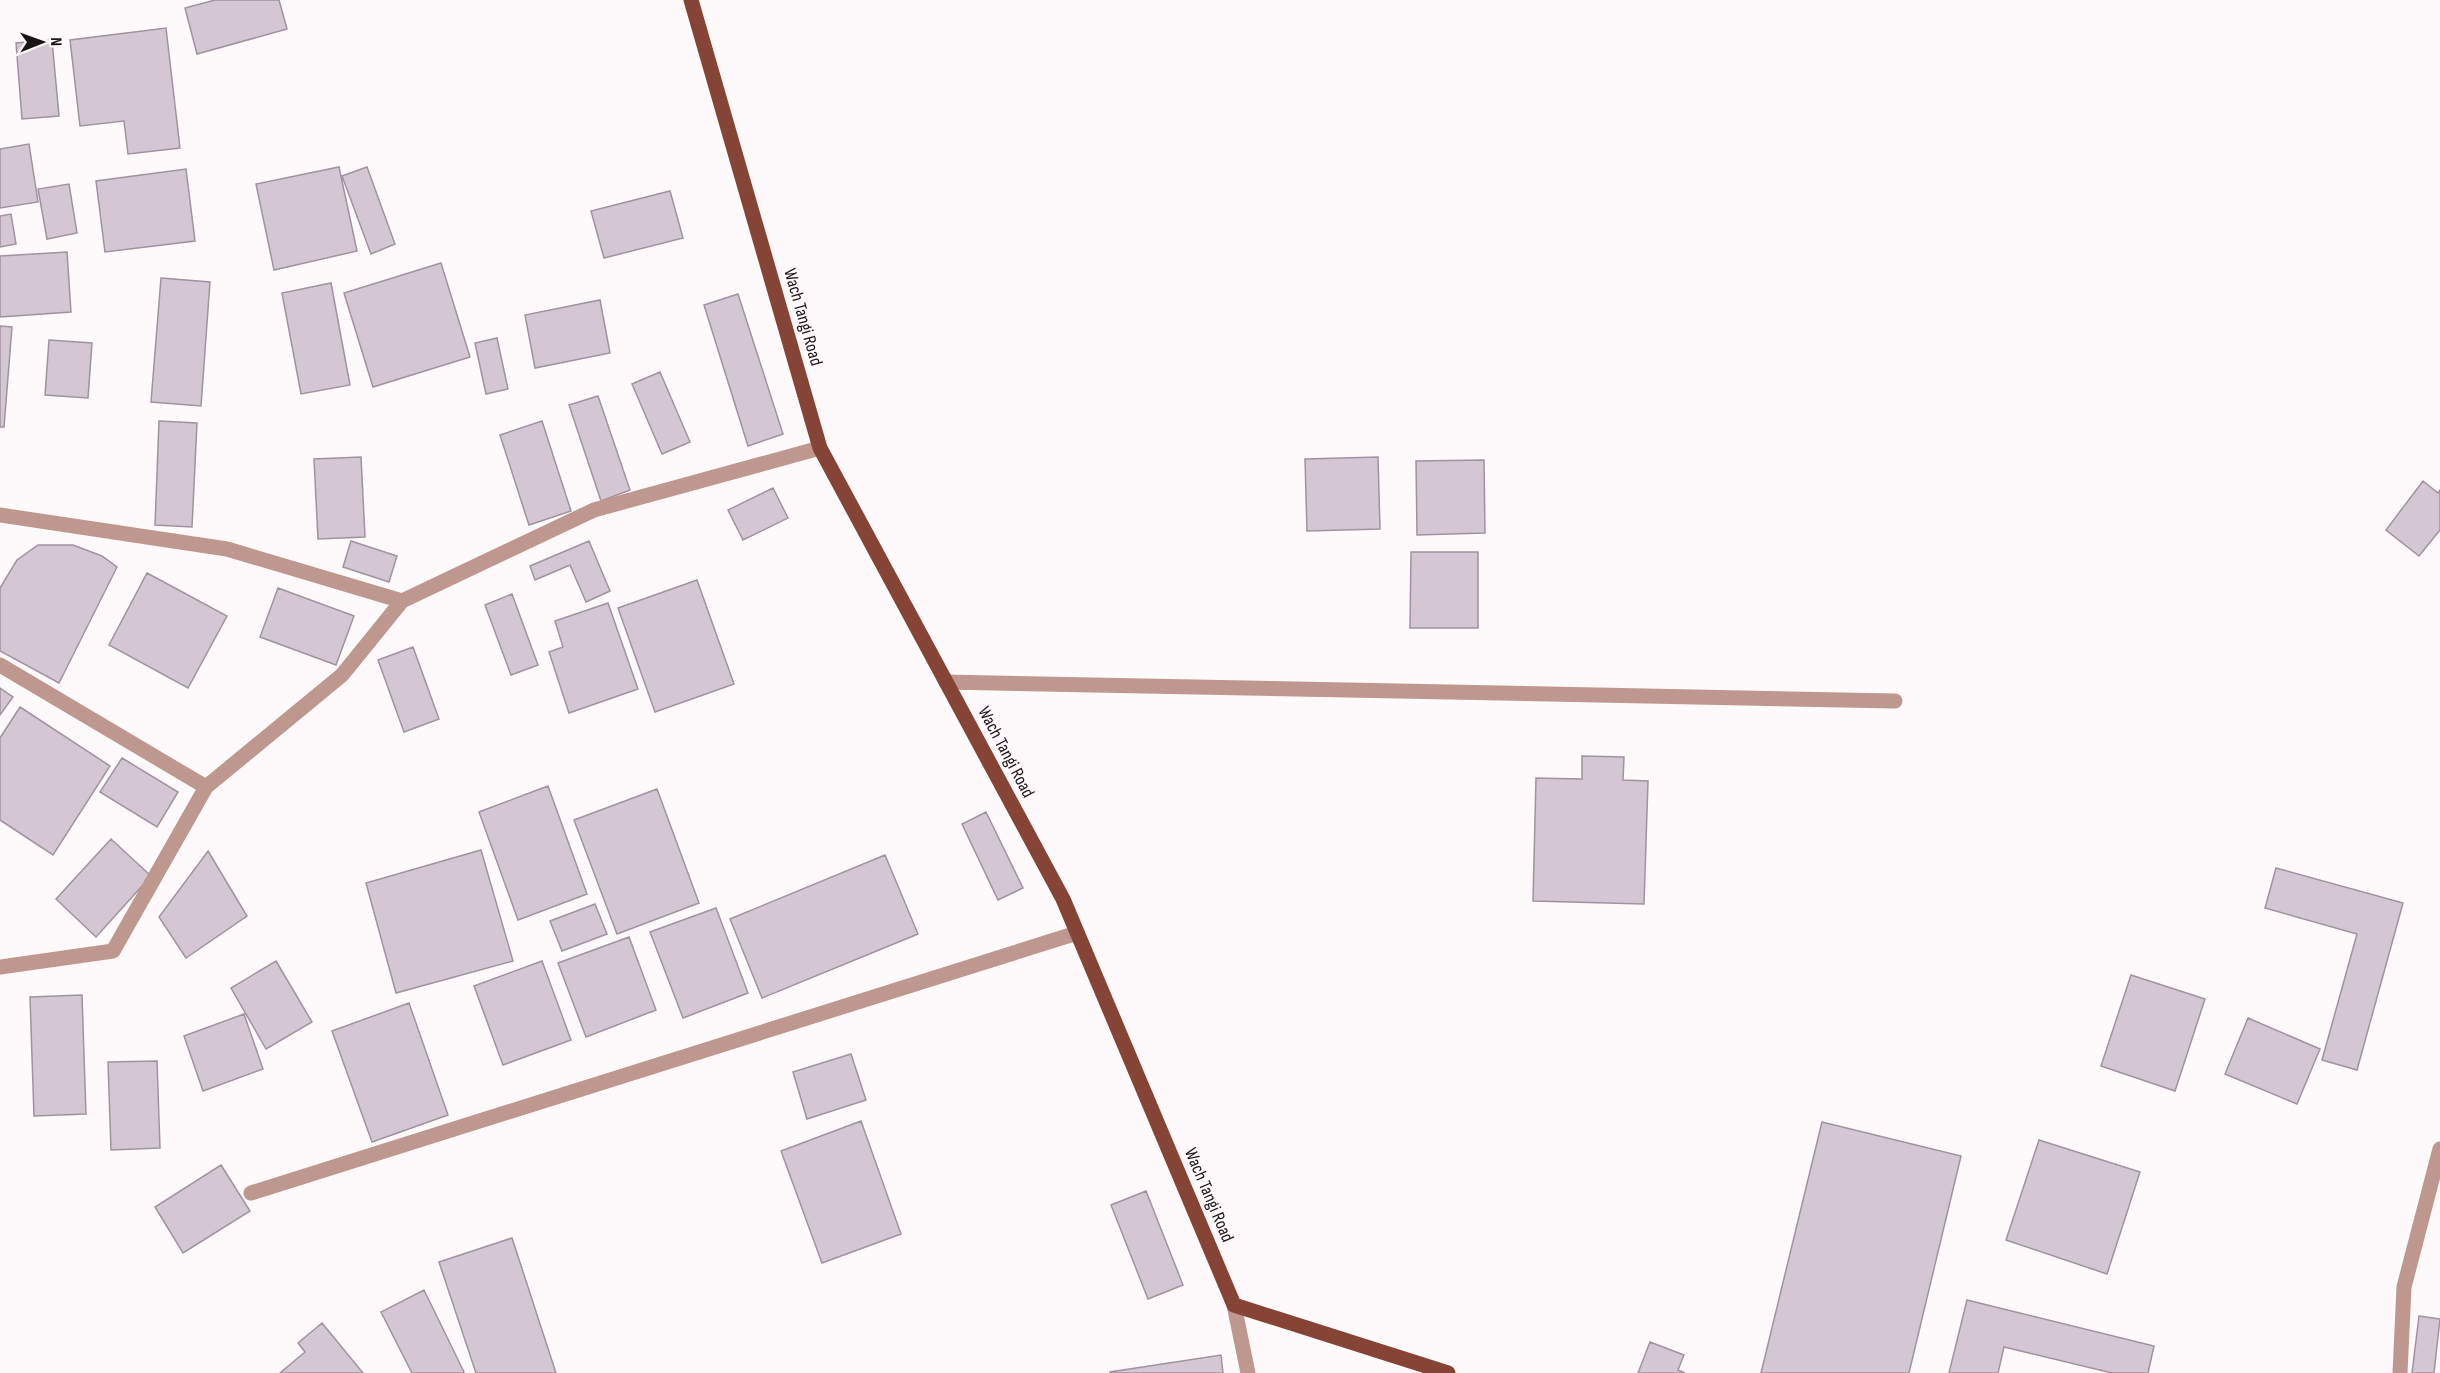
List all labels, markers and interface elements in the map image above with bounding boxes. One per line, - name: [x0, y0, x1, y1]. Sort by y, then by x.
- north arrow: [12, 12, 72, 72]
- text: N: [46, 37, 65, 46]
- street label: Wach Tangi Road: [779, 266, 827, 368]
- street label: Wach Tangi Road: [973, 703, 1039, 801]
- street label: Wach Tangi Road: [1180, 1145, 1238, 1245]

